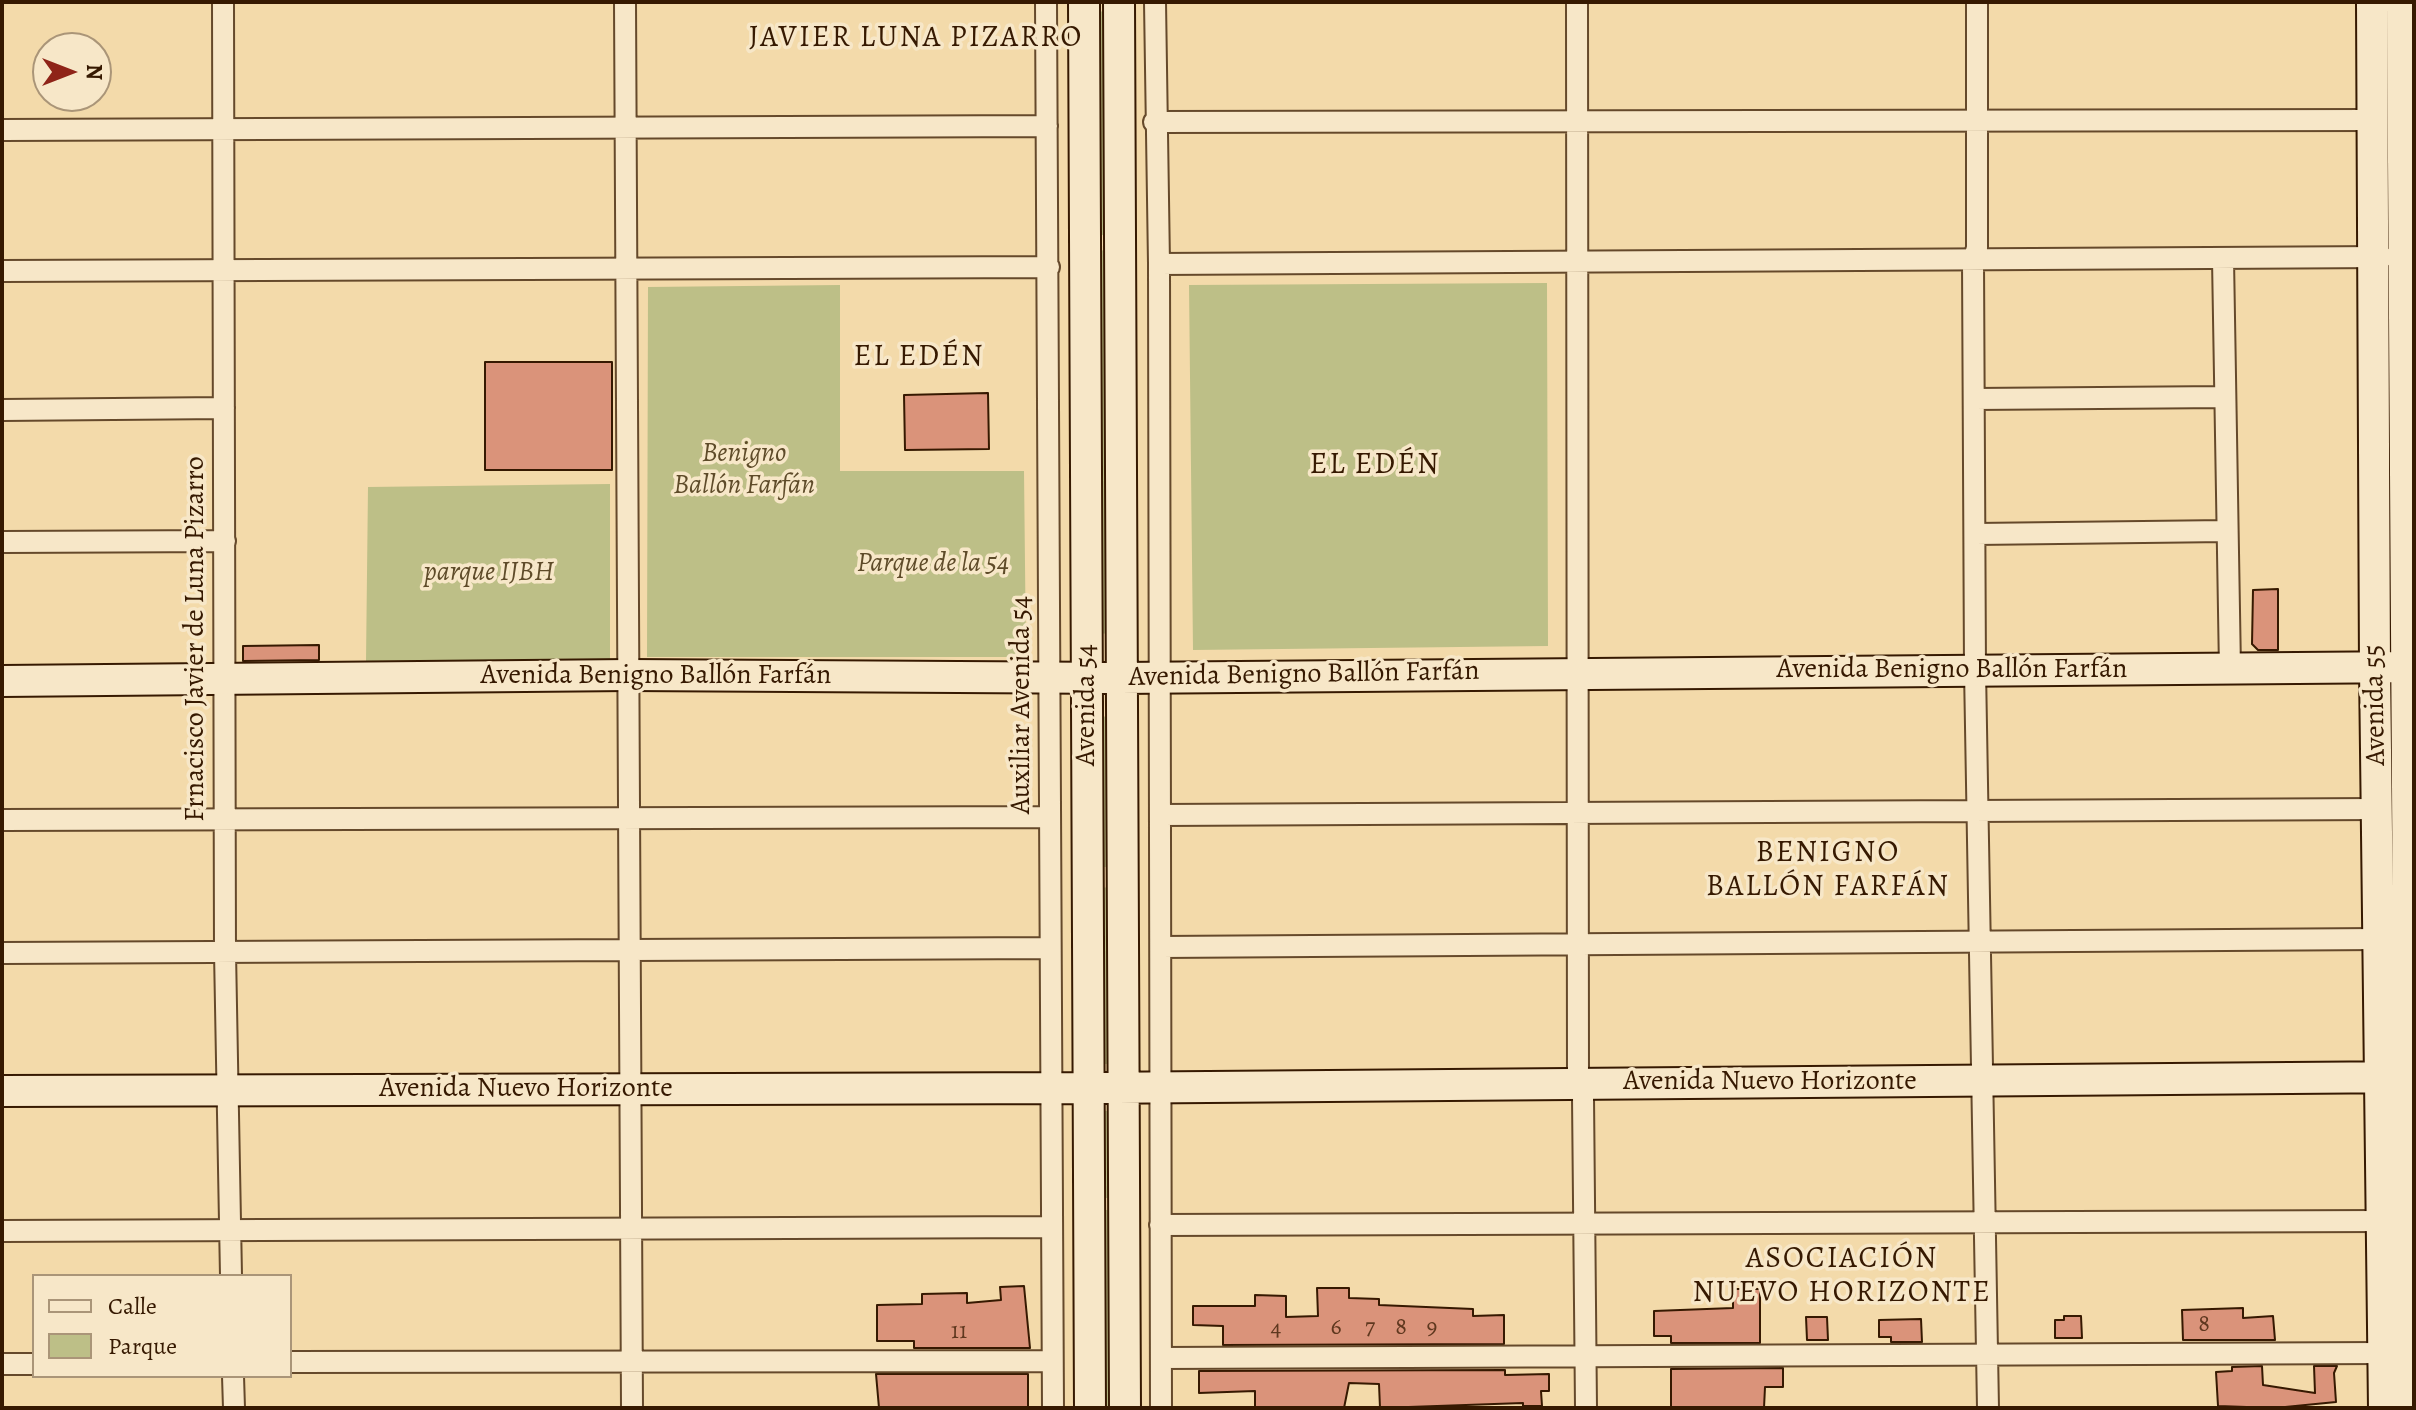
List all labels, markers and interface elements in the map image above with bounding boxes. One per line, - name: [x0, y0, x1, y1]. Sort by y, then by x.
- district label: JAVIER LUNA PIZARRO: [749, 21, 1083, 57]
- north arrow: [32, 32, 112, 112]
- text: N: [79, 64, 109, 80]
- district label: EL EDÉN: [854, 340, 984, 376]
- park label: Benigno Ballón Farfán: [673, 437, 815, 503]
- district label: EL EDÉN: [1310, 448, 1440, 484]
- street label: Frnacisco Javier de Luna Pizarro: [179, 456, 213, 822]
- park label: Parque de la 54: [857, 547, 1009, 581]
- park label: parque IJBH: [424, 556, 554, 590]
- street label: Auxiliar Avenida 54: [1005, 596, 1039, 814]
- street label: Avenida 54: [1070, 644, 1104, 766]
- street label: Avenida 55: [2358, 644, 2394, 766]
- street label: Avenida Benigno Ballón Farfán: [1777, 653, 2127, 687]
- street label: Avenida Benigno Ballón Farfán: [1128, 655, 1480, 695]
- street label: Avenida Benigno Ballón Farfán: [481, 659, 831, 693]
- district label: BENIGNO BALLÓN FARFÁN: [1706, 836, 1950, 906]
- street label: Avenida Nuevo Horizonte: [1623, 1065, 1917, 1099]
- street label: Avenida Nuevo Horizonte: [379, 1072, 673, 1106]
- district label: ASOCIACIÓN NUEVO HORIZONTE: [1692, 1242, 1992, 1312]
- legend: [32, 1274, 292, 1378]
- text: Calle: [108, 1290, 157, 1322]
- house number: 8: [2198, 1311, 2210, 1339]
- house number: 6: [1330, 1314, 1342, 1342]
- house number: 7: [1365, 1314, 1375, 1342]
- house number: 8: [1395, 1314, 1407, 1342]
- house number: 9: [1427, 1314, 1437, 1342]
- house number: 4: [1271, 1315, 1281, 1343]
- house number: 11: [951, 1318, 967, 1346]
- text: Parque: [108, 1330, 177, 1362]

